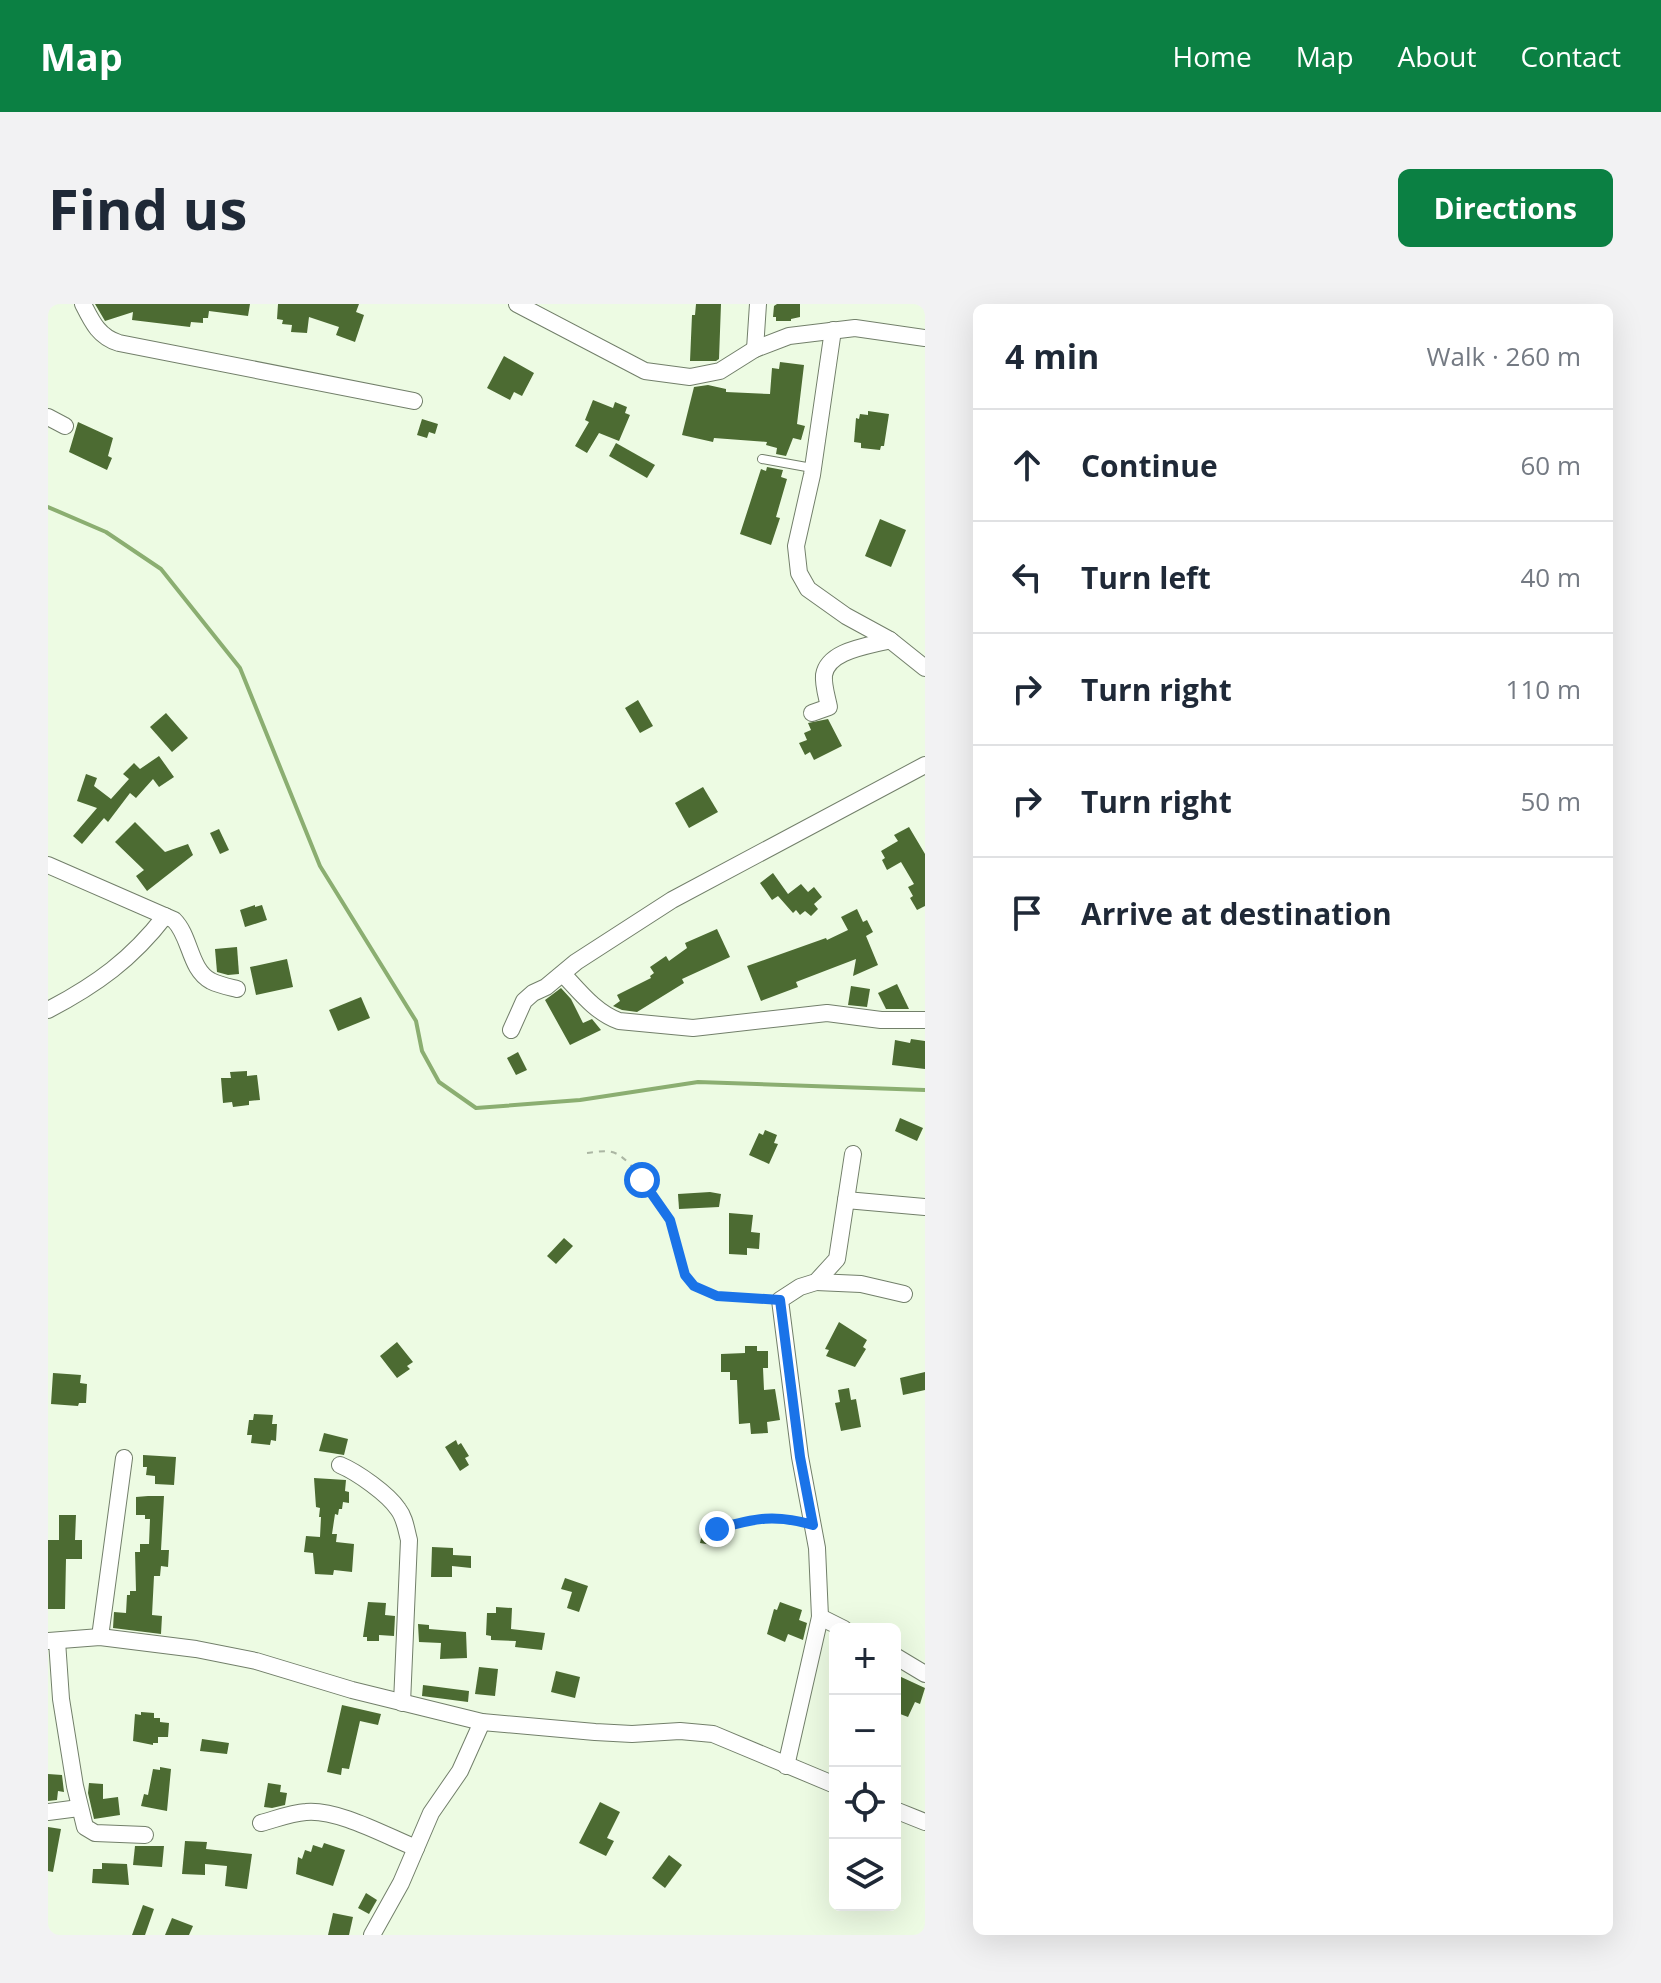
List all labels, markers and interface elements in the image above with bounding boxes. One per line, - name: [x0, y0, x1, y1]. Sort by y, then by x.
- text: Map: [40, 30, 123, 82]
- text: Home: [1173, 37, 1252, 75]
- text: Map: [1296, 37, 1354, 75]
- text: About: [1398, 37, 1476, 75]
- text: Contact: [1520, 37, 1621, 75]
- button: Directions: [1398, 169, 1613, 247]
- text: Find us: [48, 170, 247, 246]
- text: 4 min: [1005, 333, 1099, 379]
- text: Walk · 260 m: [1427, 338, 1581, 374]
- icon: ahead: [1005, 443, 1049, 487]
- text: Continue: [1081, 445, 1218, 486]
- text: 60 m: [1520, 447, 1581, 483]
- icon: left: [1005, 555, 1049, 599]
- text: Turn left: [1081, 557, 1211, 598]
- text: 40 m: [1520, 559, 1581, 595]
- icon: right: [1005, 667, 1049, 711]
- text: Turn right: [1081, 669, 1232, 710]
- text: 110 m: [1506, 671, 1581, 707]
- icon: right: [1005, 779, 1049, 823]
- text: Turn right: [1081, 781, 1232, 822]
- text: 50 m: [1520, 783, 1581, 819]
- icon: arrive: [1005, 891, 1049, 935]
- text: Arrive at destination: [1081, 893, 1392, 934]
- route start: [624, 1162, 660, 1198]
- route end: [699, 1511, 735, 1547]
- map controls: [829, 1623, 901, 1911]
- button: +: [829, 1623, 901, 1695]
- button: −: [829, 1695, 901, 1767]
- button: locate: [829, 1767, 901, 1839]
- button: layers: [829, 1839, 901, 1911]

